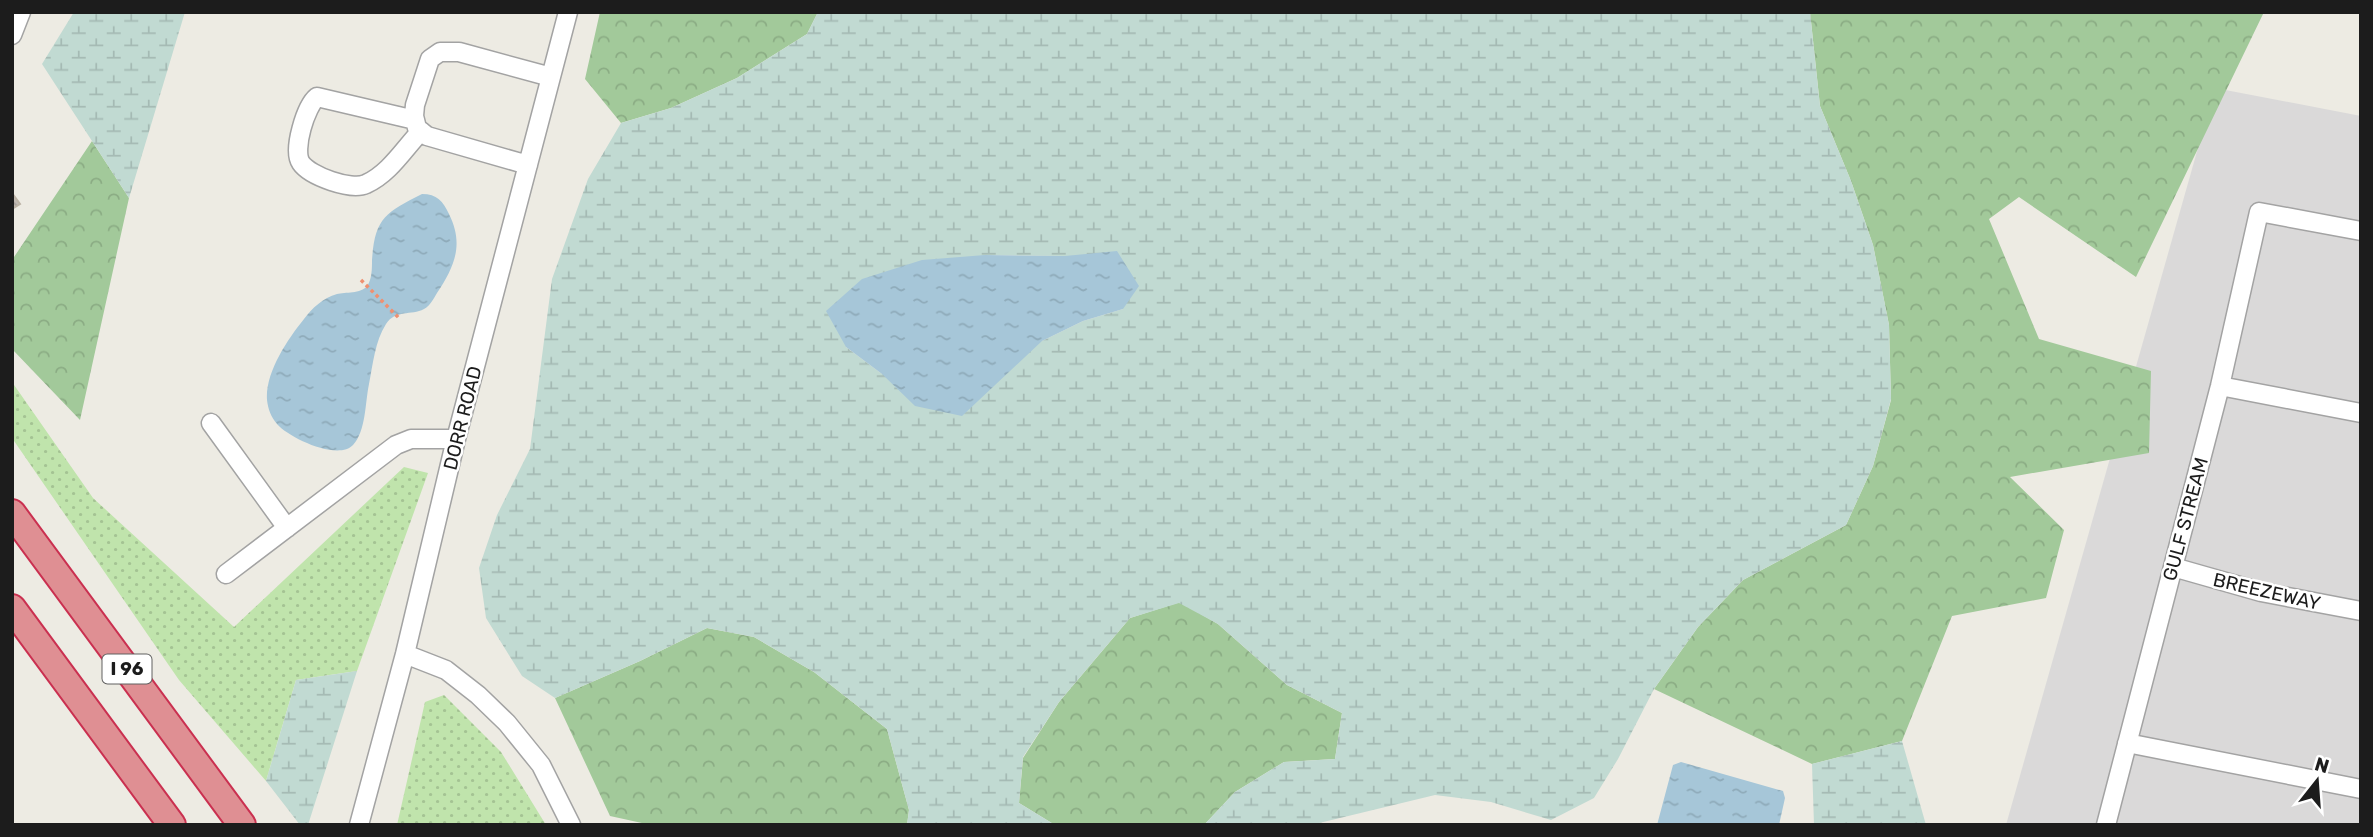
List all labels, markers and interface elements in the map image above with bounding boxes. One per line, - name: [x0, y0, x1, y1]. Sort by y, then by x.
- street label: DORR ROAD: [438, 364, 487, 473]
- street label: GULF STREAM: [2158, 455, 2213, 583]
- street label: BREEZEWAY: [2211, 568, 2323, 615]
- road number: I 96: [102, 654, 152, 684]
- north arrow: [2282, 746, 2352, 816]
- text: N: [2312, 752, 2332, 778]

